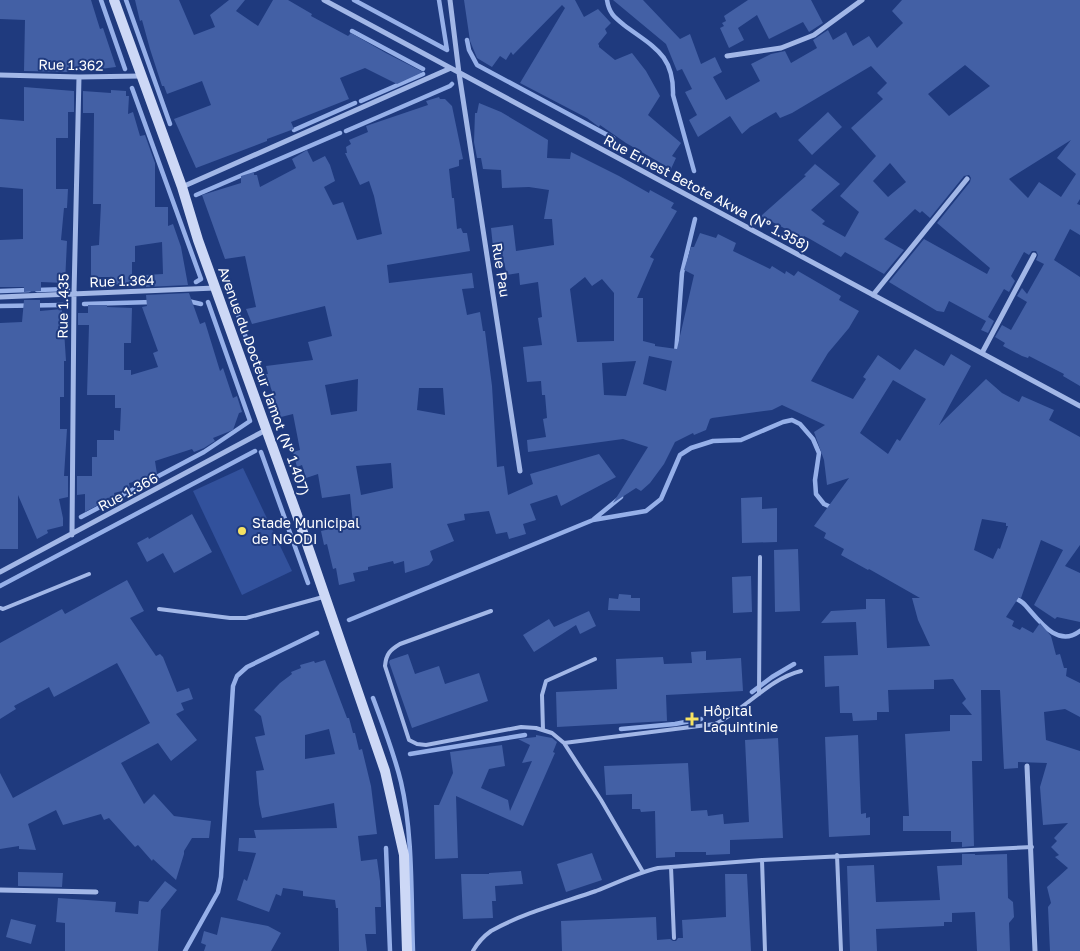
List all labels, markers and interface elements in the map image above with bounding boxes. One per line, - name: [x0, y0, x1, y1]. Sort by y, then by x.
- street label: Rue 1.362: [38, 55, 104, 74]
- street label: Rue Ernest Betote Akwa (N° 1.358): [601, 131, 813, 254]
- street label: Rue Pau: [489, 242, 514, 298]
- street label: Avenue du Docteur Jamot (N° 1.407): [215, 264, 314, 497]
- street label: Rue 1.364: [89, 271, 155, 290]
- street label: Rue 1.435: [53, 273, 72, 339]
- street label: Rue 1.366: [95, 469, 161, 514]
- place label: Stade Municipal de NGODI: [252, 514, 360, 547]
- marker: Stade Municipal de NGODI: [236, 525, 248, 537]
- place label: Hôpital Laquintinie: [703, 702, 778, 735]
- marker: Hôpital Laquintinie: [685, 712, 699, 726]

